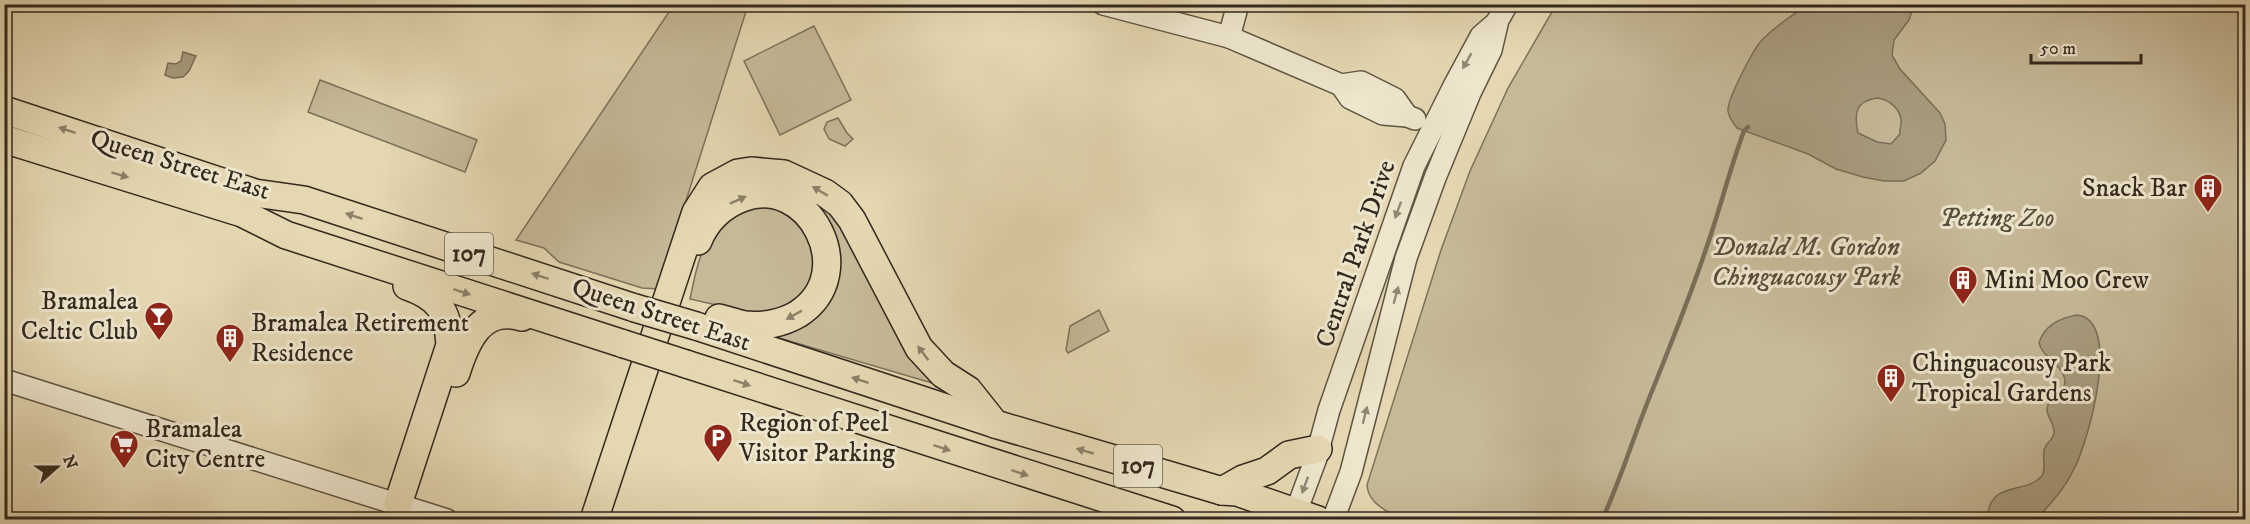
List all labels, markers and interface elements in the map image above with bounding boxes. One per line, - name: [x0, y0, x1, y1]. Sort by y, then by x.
- scale bar: [2031, 27, 2140, 65]
- text: 50 m: [2040, 38, 2076, 60]
- one-way arrow: [1462, 53, 1473, 69]
- street label: Queen Street East: [86, 122, 274, 208]
- one-way arrow: [58, 125, 76, 134]
- street label: Central Park Drive: [1308, 156, 1404, 352]
- one-way arrow: [111, 171, 129, 181]
- place label: Snack Bar: [2082, 172, 2187, 205]
- building icon: Snack Bar: [2192, 172, 2224, 214]
- one-way arrow: [812, 185, 828, 196]
- one-way arrow: [730, 195, 748, 205]
- one-way arrow: [1393, 201, 1403, 219]
- park label: Petting Zoo: [1940, 202, 2054, 235]
- one-way arrow: [345, 211, 363, 220]
- park label: Donald M. Gordon Chinguacousy Park: [1711, 231, 1901, 294]
- road number: 107: [445, 233, 493, 275]
- building icon: Mini Moo Crew: [1947, 264, 1979, 306]
- place label: Mini Moo Crew: [1984, 264, 2149, 297]
- one-way arrow: [531, 271, 549, 281]
- street label: Queen Street East: [567, 271, 755, 359]
- place label: Bramalea Celtic Club: [21, 285, 138, 348]
- one-way arrow: [1392, 286, 1402, 304]
- one-way arrow: [453, 287, 471, 297]
- bar icon: Bramalea Celtic Club: [143, 300, 175, 342]
- place label: Bramalea Retirement Residence: [251, 307, 469, 370]
- one-way arrow: [785, 310, 802, 320]
- building icon: Bramalea Retirement Residence: [214, 322, 246, 364]
- one-way arrow: [917, 345, 930, 361]
- place label: Chinguacousy Park Tropical Gardens: [1912, 347, 2111, 410]
- building icon: Chinguacousy Park Tropical Gardens: [1875, 362, 1907, 404]
- one-way arrow: [851, 375, 869, 384]
- one-way arrow: [733, 378, 751, 388]
- one-way arrow: [1361, 406, 1371, 424]
- place label: Region of Peel Visitor Parking: [738, 407, 895, 470]
- place label: Bramalea City Centre: [145, 413, 265, 476]
- parking icon: Region of Peel Visitor Parking: [702, 422, 734, 464]
- supermarket icon: Bramalea City Centre: [108, 428, 140, 470]
- north arrow: [27, 437, 87, 497]
- one-way arrow: [933, 443, 951, 453]
- road number: 107: [1114, 445, 1162, 487]
- one-way arrow: [1076, 446, 1094, 455]
- text: N: [58, 452, 82, 472]
- one-way arrow: [1011, 468, 1029, 478]
- one-way arrow: [1300, 476, 1310, 494]

